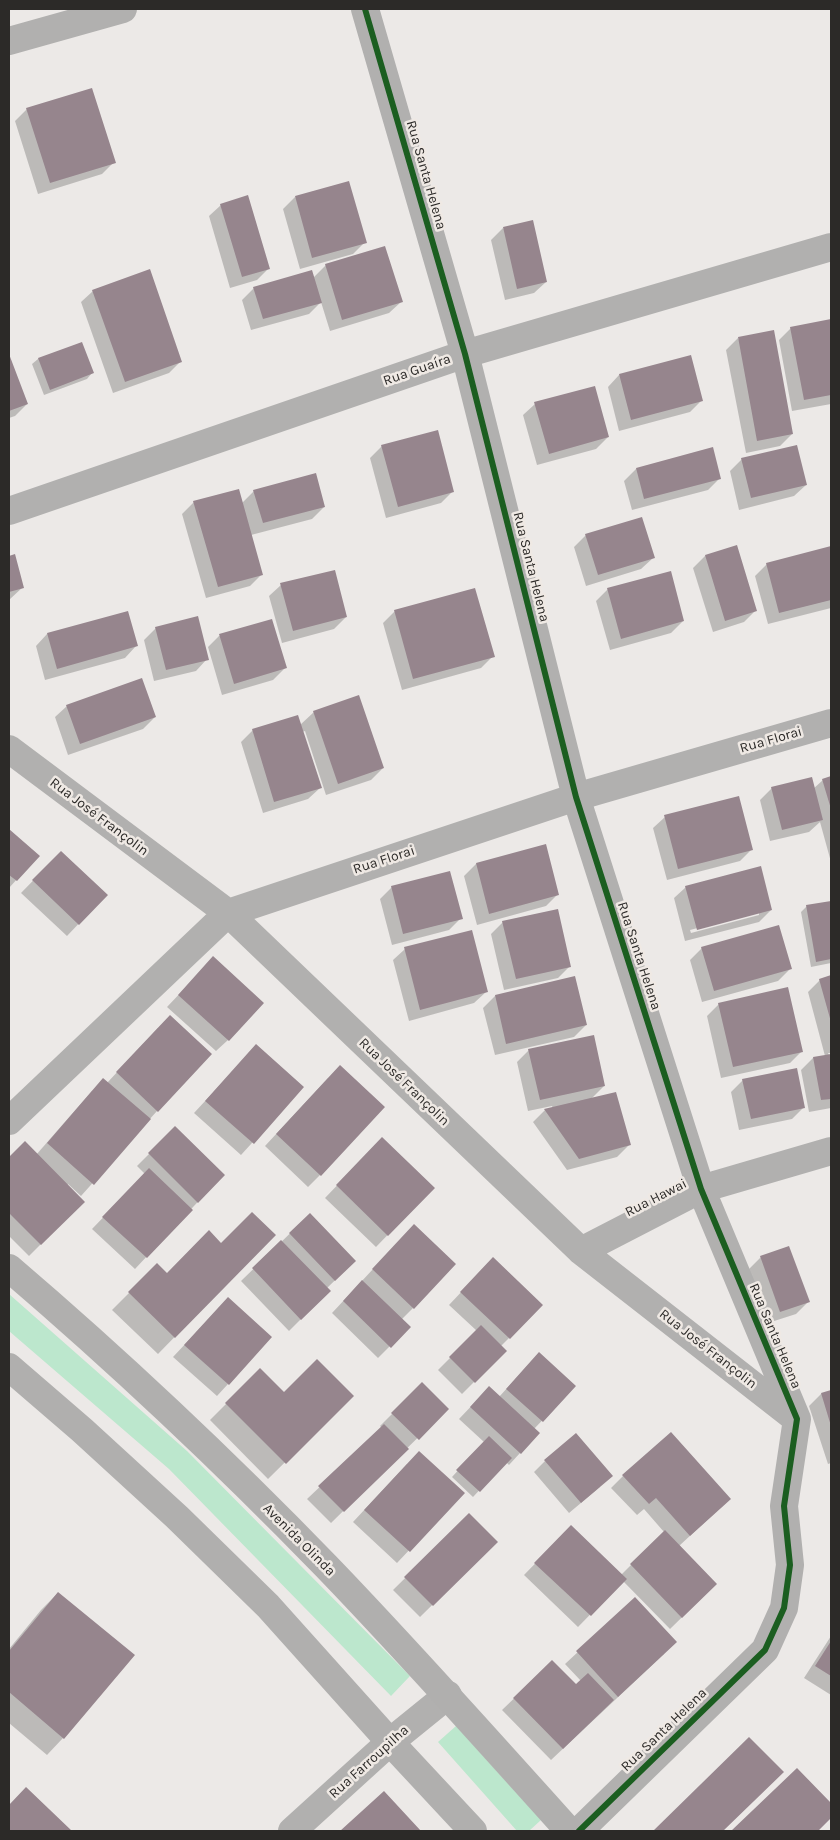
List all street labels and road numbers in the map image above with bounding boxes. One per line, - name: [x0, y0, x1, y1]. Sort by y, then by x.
- street label: Rua Santa Helena: [402, 118, 450, 232]
- street label: Rua Guaíra: [381, 351, 453, 389]
- street label: Rua Santa Helena: [509, 510, 553, 624]
- street label: Rua Florai: [738, 723, 804, 757]
- street label: Rua José Françolin: [46, 774, 152, 860]
- street label: Rua Florai: [351, 842, 417, 878]
- street label: Rua Santa Helena: [614, 900, 664, 1012]
- street label: Rua José Françolin: [355, 1035, 453, 1129]
- street label: Rua Hawai: [622, 1175, 690, 1221]
- street label: Rua Santa Helena: [745, 1281, 805, 1391]
- street label: Rua José Françolin: [656, 1306, 760, 1392]
- street label: Avenida Olinda: [259, 1500, 339, 1580]
- street label: Rua Santa Helena: [618, 1685, 710, 1775]
- street label: Rua Farroupilha: [326, 1722, 412, 1802]

